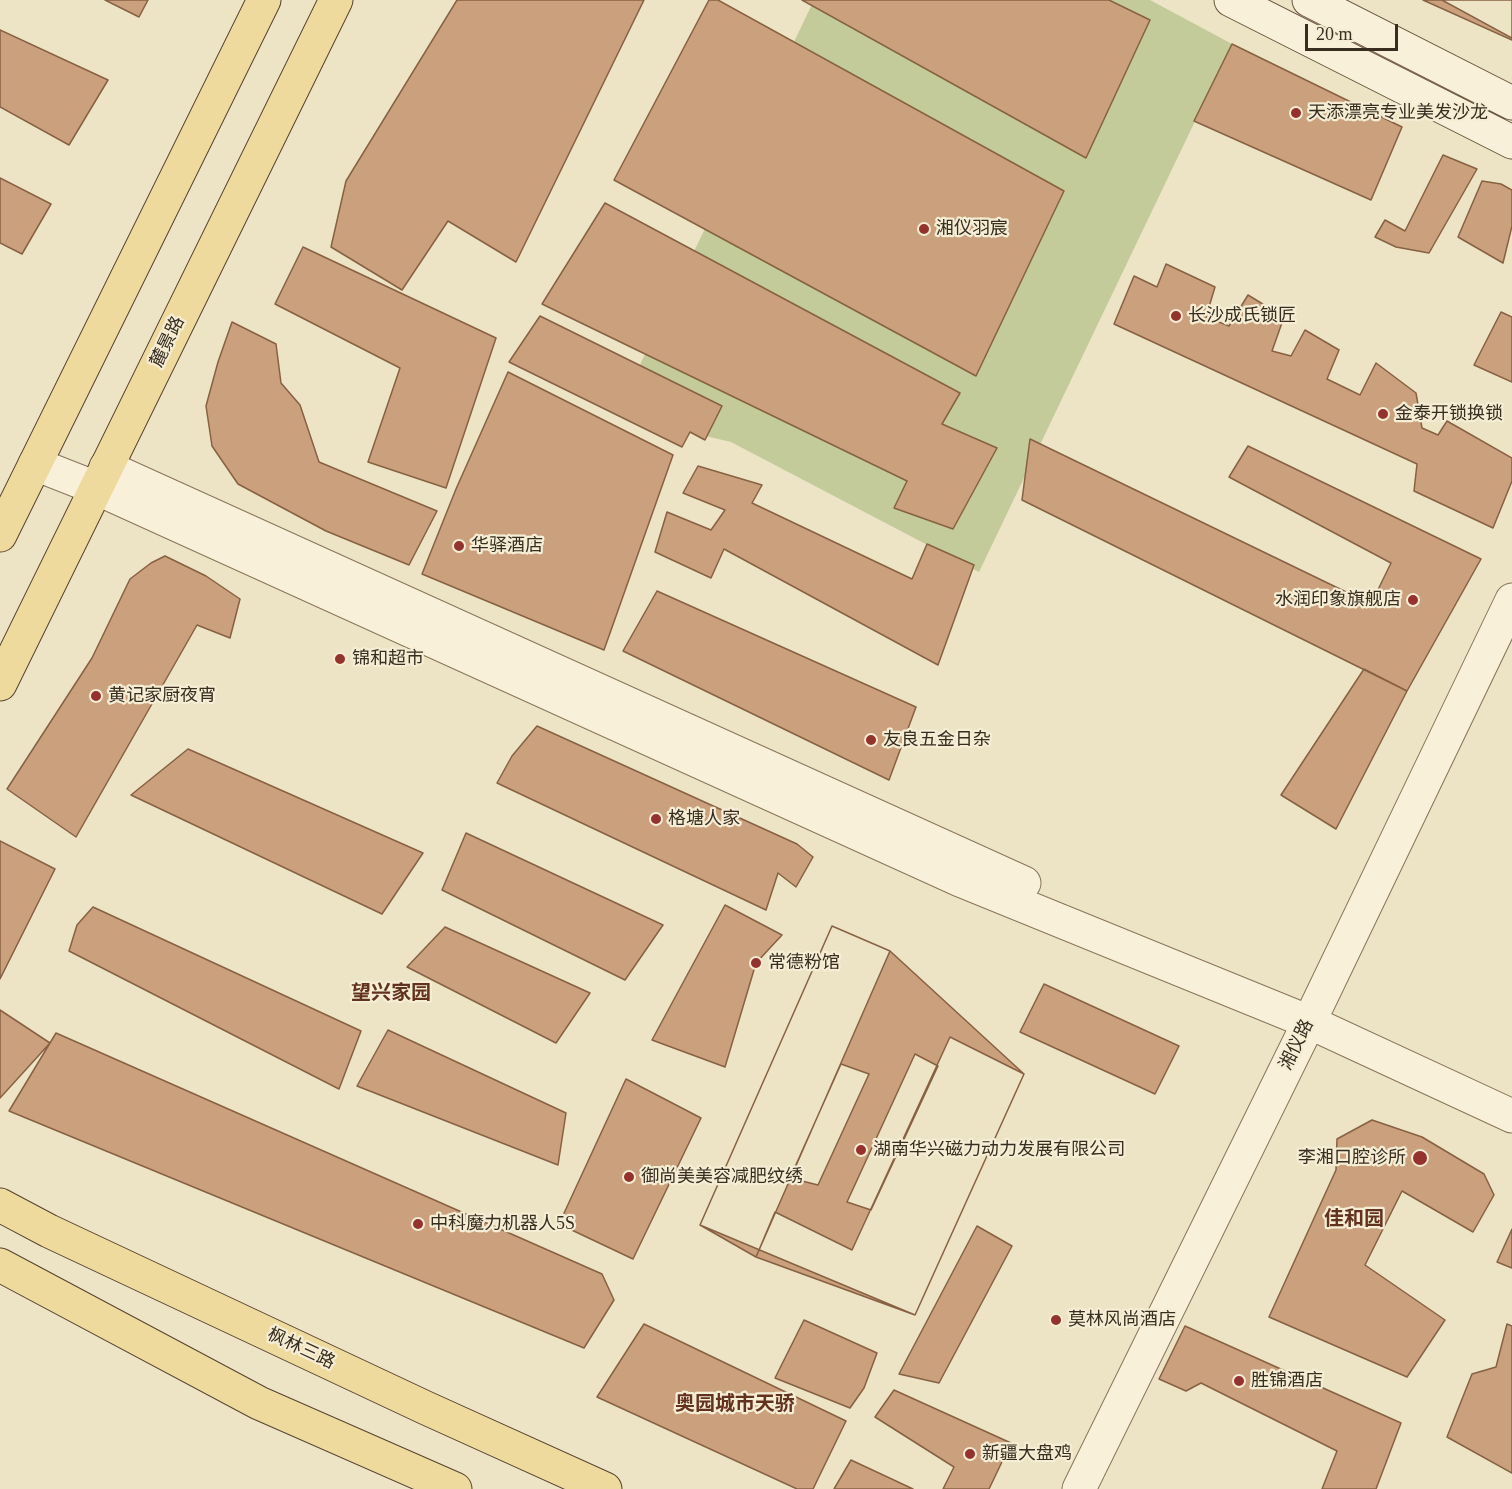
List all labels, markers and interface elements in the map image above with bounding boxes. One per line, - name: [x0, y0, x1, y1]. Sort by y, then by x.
- scale bar: [1308, 12, 1401, 50]
- text: 20 m: [1316, 24, 1353, 44]
- place label: 天添漂亮专业美发沙龙: [1308, 102, 1488, 124]
- marker: 天添漂亮专业美发沙龙: [1289, 106, 1303, 120]
- place label: 湘仪羽宸: [936, 218, 1008, 240]
- marker: 湘仪羽宸: [917, 222, 931, 236]
- place label: 长沙成氏锁匠: [1188, 305, 1296, 327]
- marker: 长沙成氏锁匠: [1169, 309, 1183, 323]
- street label: 麓景路: [146, 313, 190, 371]
- place label: 金泰开锁换锁: [1395, 403, 1503, 425]
- marker: 金泰开锁换锁: [1376, 407, 1390, 421]
- place label: 华驿酒店: [471, 535, 543, 557]
- marker: 华驿酒店: [452, 539, 466, 553]
- place label: 水润印象旗舰店: [1275, 589, 1401, 611]
- marker: 水润印象旗舰店: [1406, 593, 1420, 607]
- place label: 锦和超市: [352, 648, 424, 670]
- marker: 锦和超市: [333, 652, 347, 666]
- place label: 黄记家厨夜宵: [108, 685, 216, 707]
- marker: 黄记家厨夜宵: [89, 689, 103, 703]
- place label: 友良五金日杂: [883, 729, 991, 751]
- marker: 友良五金日杂: [864, 733, 878, 747]
- place label: 格塘人家: [668, 808, 740, 830]
- marker: 格塘人家: [649, 812, 663, 826]
- place label: 常德粉馆: [768, 952, 840, 974]
- marker: 常德粉馆: [749, 956, 763, 970]
- district label: 望兴家园: [351, 982, 431, 1006]
- street label: 湘仪路: [1275, 1016, 1319, 1074]
- place label: 湖南华兴磁力动力发展有限公司: [873, 1139, 1125, 1161]
- marker: 湖南华兴磁力动力发展有限公司: [854, 1143, 868, 1157]
- place label: 李湘口腔诊所: [1298, 1147, 1406, 1169]
- marker: 李湘口腔诊所: [1411, 1149, 1429, 1167]
- place label: 御尚美美容减肥纹绣: [641, 1166, 803, 1188]
- marker: 御尚美美容减肥纹绣: [622, 1170, 636, 1184]
- district label: 佳和园: [1324, 1208, 1384, 1232]
- place label: 中科魔力机器人5S: [430, 1213, 575, 1235]
- marker: 中科魔力机器人5S: [411, 1217, 425, 1231]
- place label: 莫林风尚酒店: [1068, 1309, 1176, 1331]
- marker: 莫林风尚酒店: [1049, 1313, 1063, 1327]
- street label: 枫林三路: [264, 1324, 338, 1374]
- place label: 胜锦酒店: [1251, 1370, 1323, 1392]
- marker: 胜锦酒店: [1232, 1374, 1246, 1388]
- district label: 奥园城市天骄: [675, 1393, 795, 1417]
- place label: 新疆大盘鸡: [982, 1443, 1072, 1465]
- marker: 新疆大盘鸡: [963, 1447, 977, 1461]

